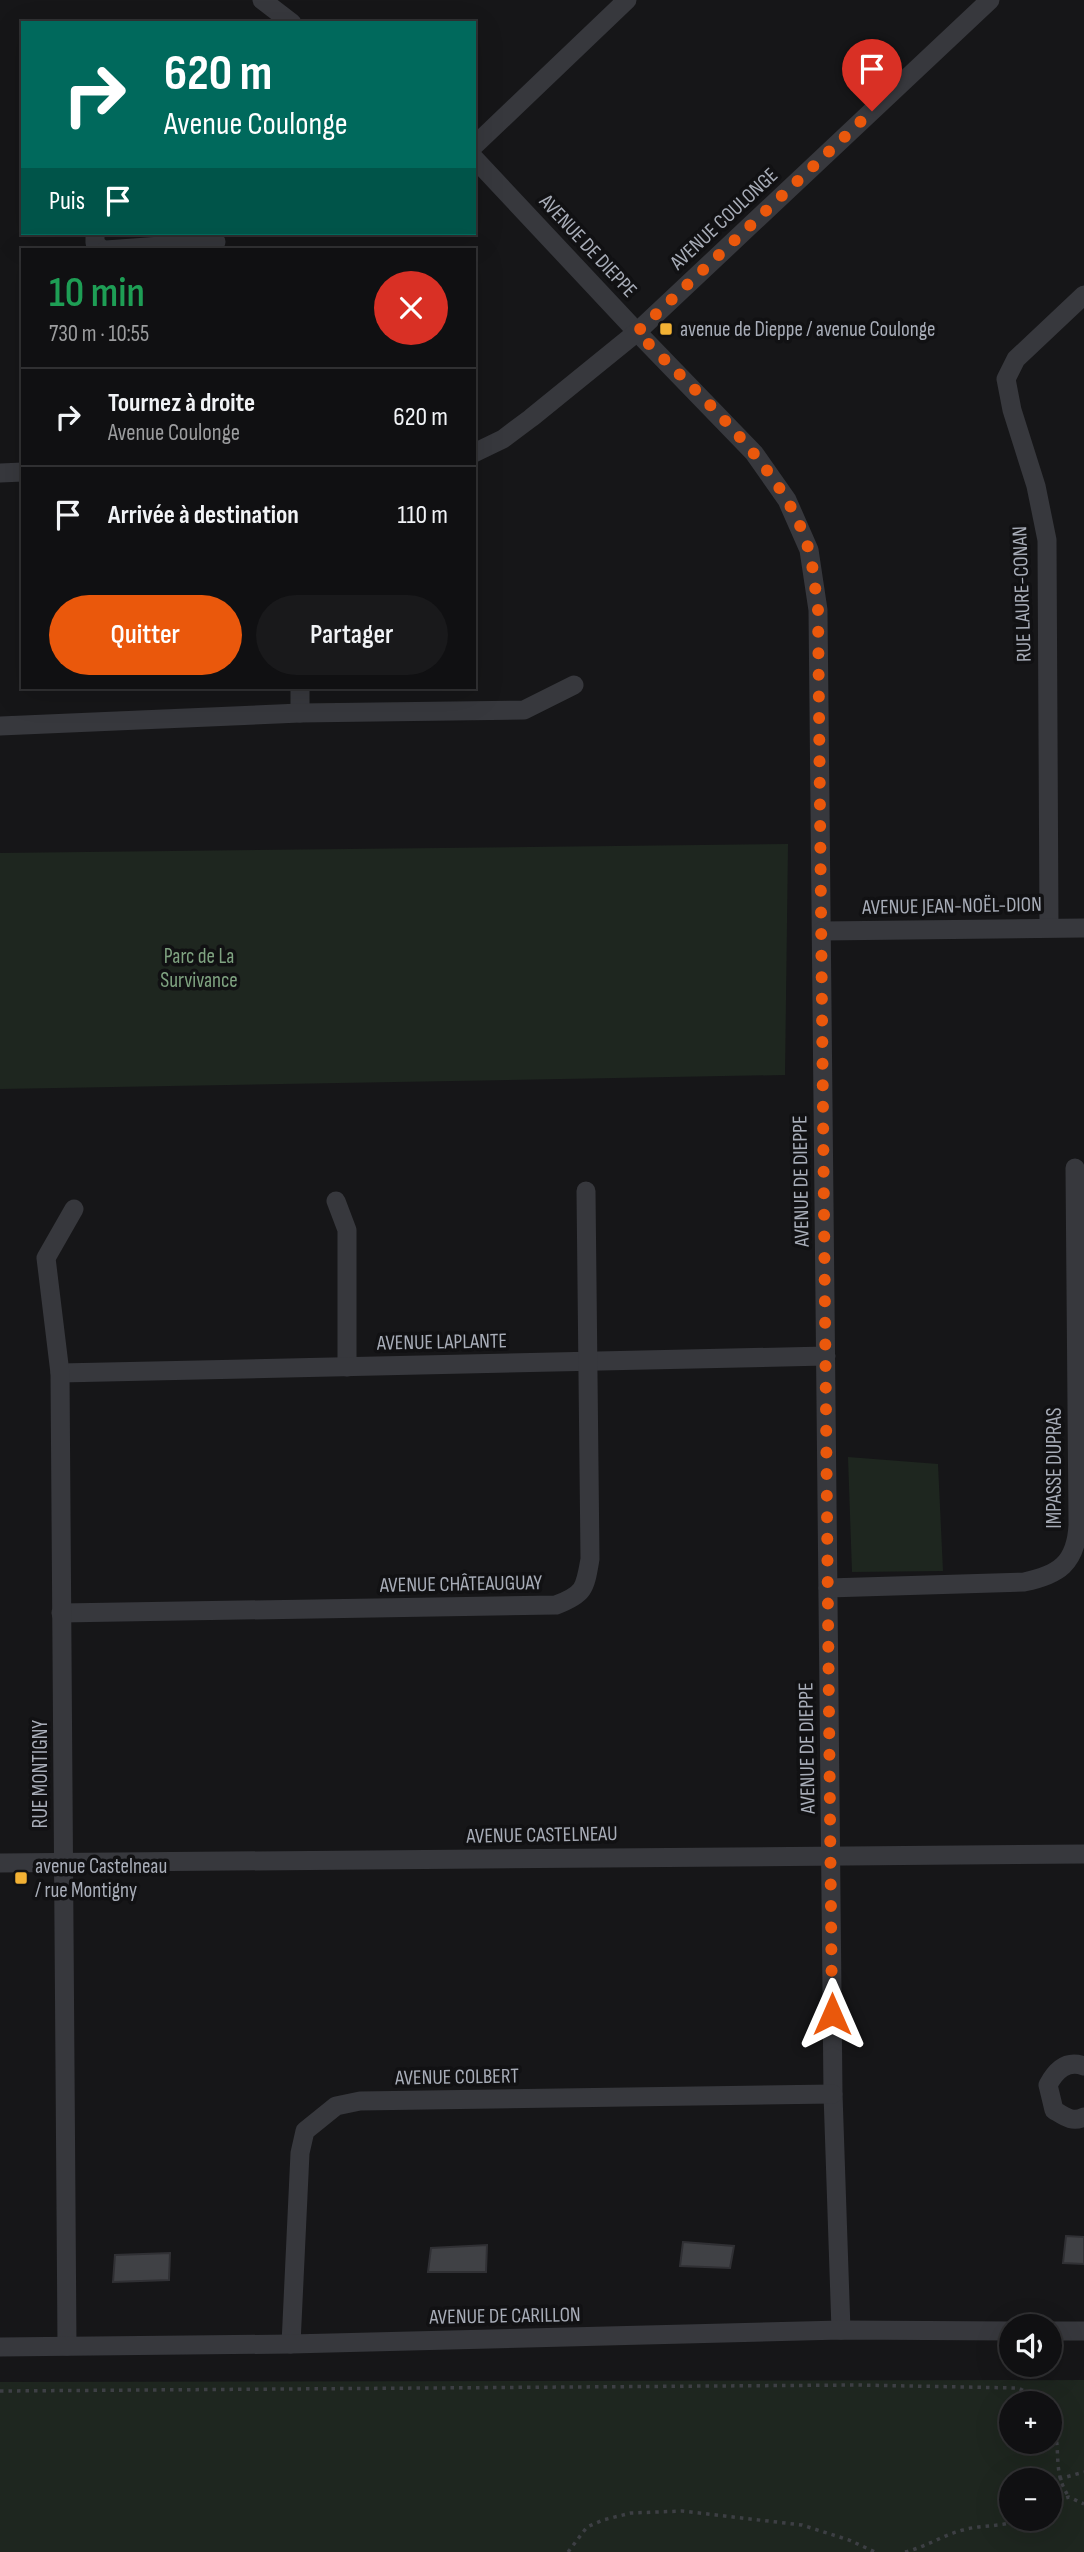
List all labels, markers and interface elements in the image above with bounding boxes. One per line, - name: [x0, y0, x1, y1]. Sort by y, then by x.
- pin: [842, 39, 902, 111]
- text: 620 m: [164, 45, 272, 104]
- icon: right: [49, 49, 140, 140]
- icon: arrive: [853, 50, 891, 88]
- text: Avenue Coulonge: [164, 105, 348, 144]
- street label: AVENUE COULONGE: [664, 163, 783, 276]
- icon: arrive: [99, 182, 137, 220]
- text: Puis: [49, 186, 85, 217]
- street label: AVENUE DE DIEPPE: [533, 189, 642, 303]
- text: 10 min: [49, 268, 145, 319]
- button: close: [374, 271, 448, 345]
- place label: avenue de Dieppe / avenue Coulonge: [680, 317, 935, 342]
- text: 730 m · 10:55: [49, 320, 149, 348]
- marker: avenue de Dieppe / avenue Coulonge: [658, 321, 674, 337]
- text: Tournez à droite: [108, 388, 255, 419]
- icon: right: [49, 398, 87, 436]
- text: 620 m: [393, 402, 448, 433]
- text: Avenue Coulonge: [108, 419, 240, 447]
- icon: arrive: [49, 496, 87, 534]
- text: Arrivée à destination: [108, 500, 299, 531]
- text: 110 m: [397, 500, 448, 531]
- street label: RUE LAURE-CONAN: [1007, 526, 1037, 662]
- button: Quitter: [49, 595, 242, 675]
- button: Partager: [256, 595, 448, 675]
- street label: AVENUE JEAN-NOËL-DION: [861, 892, 1042, 920]
- park label: Parc de La Survivance: [160, 944, 238, 993]
- street label: AVENUE DE DIEPPE: [787, 1115, 815, 1248]
- street label: AVENUE LAPLANTE: [376, 1328, 507, 1356]
- street label: IMPASSE DUPRAS: [1042, 1408, 1067, 1528]
- street label: AVENUE CHÂTEAUGUAY: [379, 1570, 543, 1598]
- street label: AVENUE DE DIEPPE: [793, 1682, 821, 1815]
- street label: RUE MONTIGNY: [28, 1720, 53, 1828]
- street label: AVENUE CASTELNEAU: [465, 1821, 618, 1849]
- place label: avenue Castelneau / rue Montigny: [35, 1854, 167, 1903]
- marker: avenue Castelneau / rue Montigny: [13, 1870, 29, 1886]
- position arrow: [795, 1977, 869, 2051]
- street label: AVENUE COLBERT: [394, 2063, 520, 2091]
- street label: AVENUE DE CARILLON: [428, 2302, 581, 2330]
- map controls: [999, 2314, 1062, 2531]
- button: sound: [999, 2314, 1062, 2377]
- button: +: [999, 2391, 1062, 2454]
- button: −: [999, 2468, 1062, 2531]

